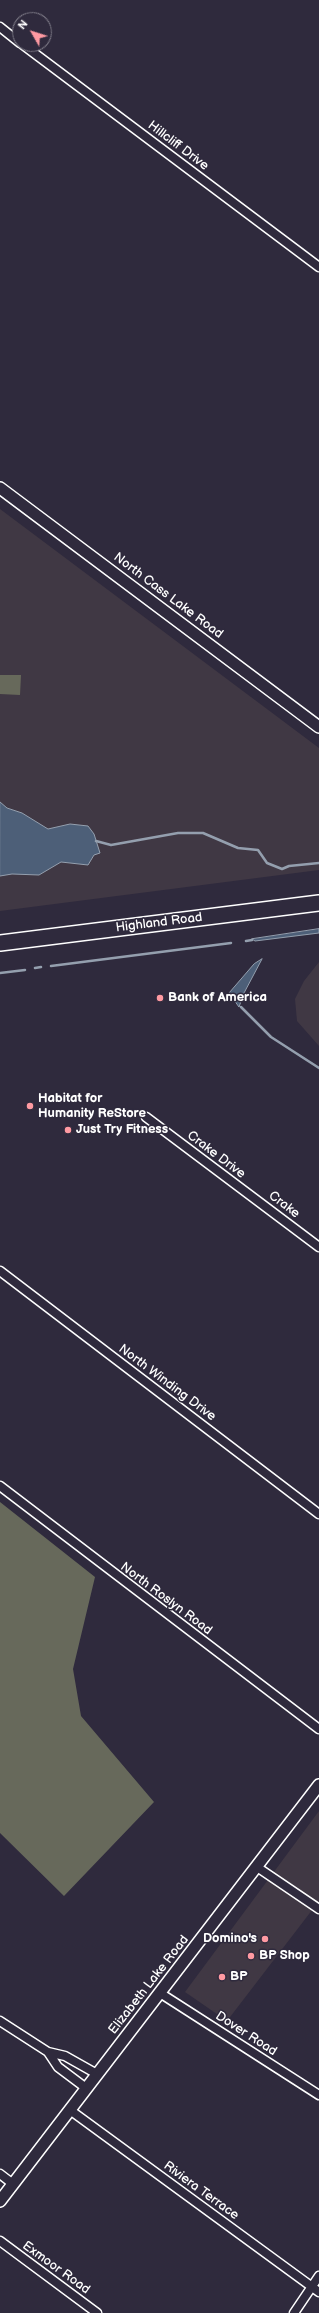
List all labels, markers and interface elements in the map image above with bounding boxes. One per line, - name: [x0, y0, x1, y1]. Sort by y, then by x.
- north arrow: [12, 12, 52, 52]
- text: N: [15, 17, 31, 32]
- street label: Hillcliff Drive: [144, 118, 212, 174]
- street label: North Cass Lake Road: [110, 550, 226, 642]
- street label: Highland Road: [115, 910, 203, 936]
- place label: Bank of America: [168, 990, 267, 1006]
- marker: Bank of America: [155, 993, 165, 1003]
- place label: Habitat for Humanity ReStore: [38, 1091, 146, 1122]
- marker: Habitat for Humanity ReStore: [25, 1101, 35, 1111]
- place label: Just Try Fitness: [76, 1122, 168, 1138]
- marker: Just Try Fitness: [63, 1125, 73, 1135]
- street label: Crake Drive: [184, 1128, 248, 1182]
- street label: Crake: [265, 1188, 303, 1222]
- street label: North Winding Drive: [115, 1341, 219, 1425]
- street label: North Roslyn Road: [117, 1559, 215, 1639]
- place label: Domino's: [203, 1931, 257, 1947]
- street label: Elizabeth Lake Road: [106, 1933, 192, 2037]
- marker: Domino's: [260, 1934, 270, 1944]
- place label: BP Shop: [259, 1948, 310, 1964]
- marker: BP Shop: [246, 1951, 256, 1961]
- place label: BP: [230, 1969, 247, 1985]
- marker: BP: [217, 1972, 227, 1982]
- street label: Dover Road: [212, 2008, 280, 2060]
- street label: Riviera Terrace: [160, 2158, 242, 2224]
- street label: Exmoor Road: [19, 2238, 93, 2298]

